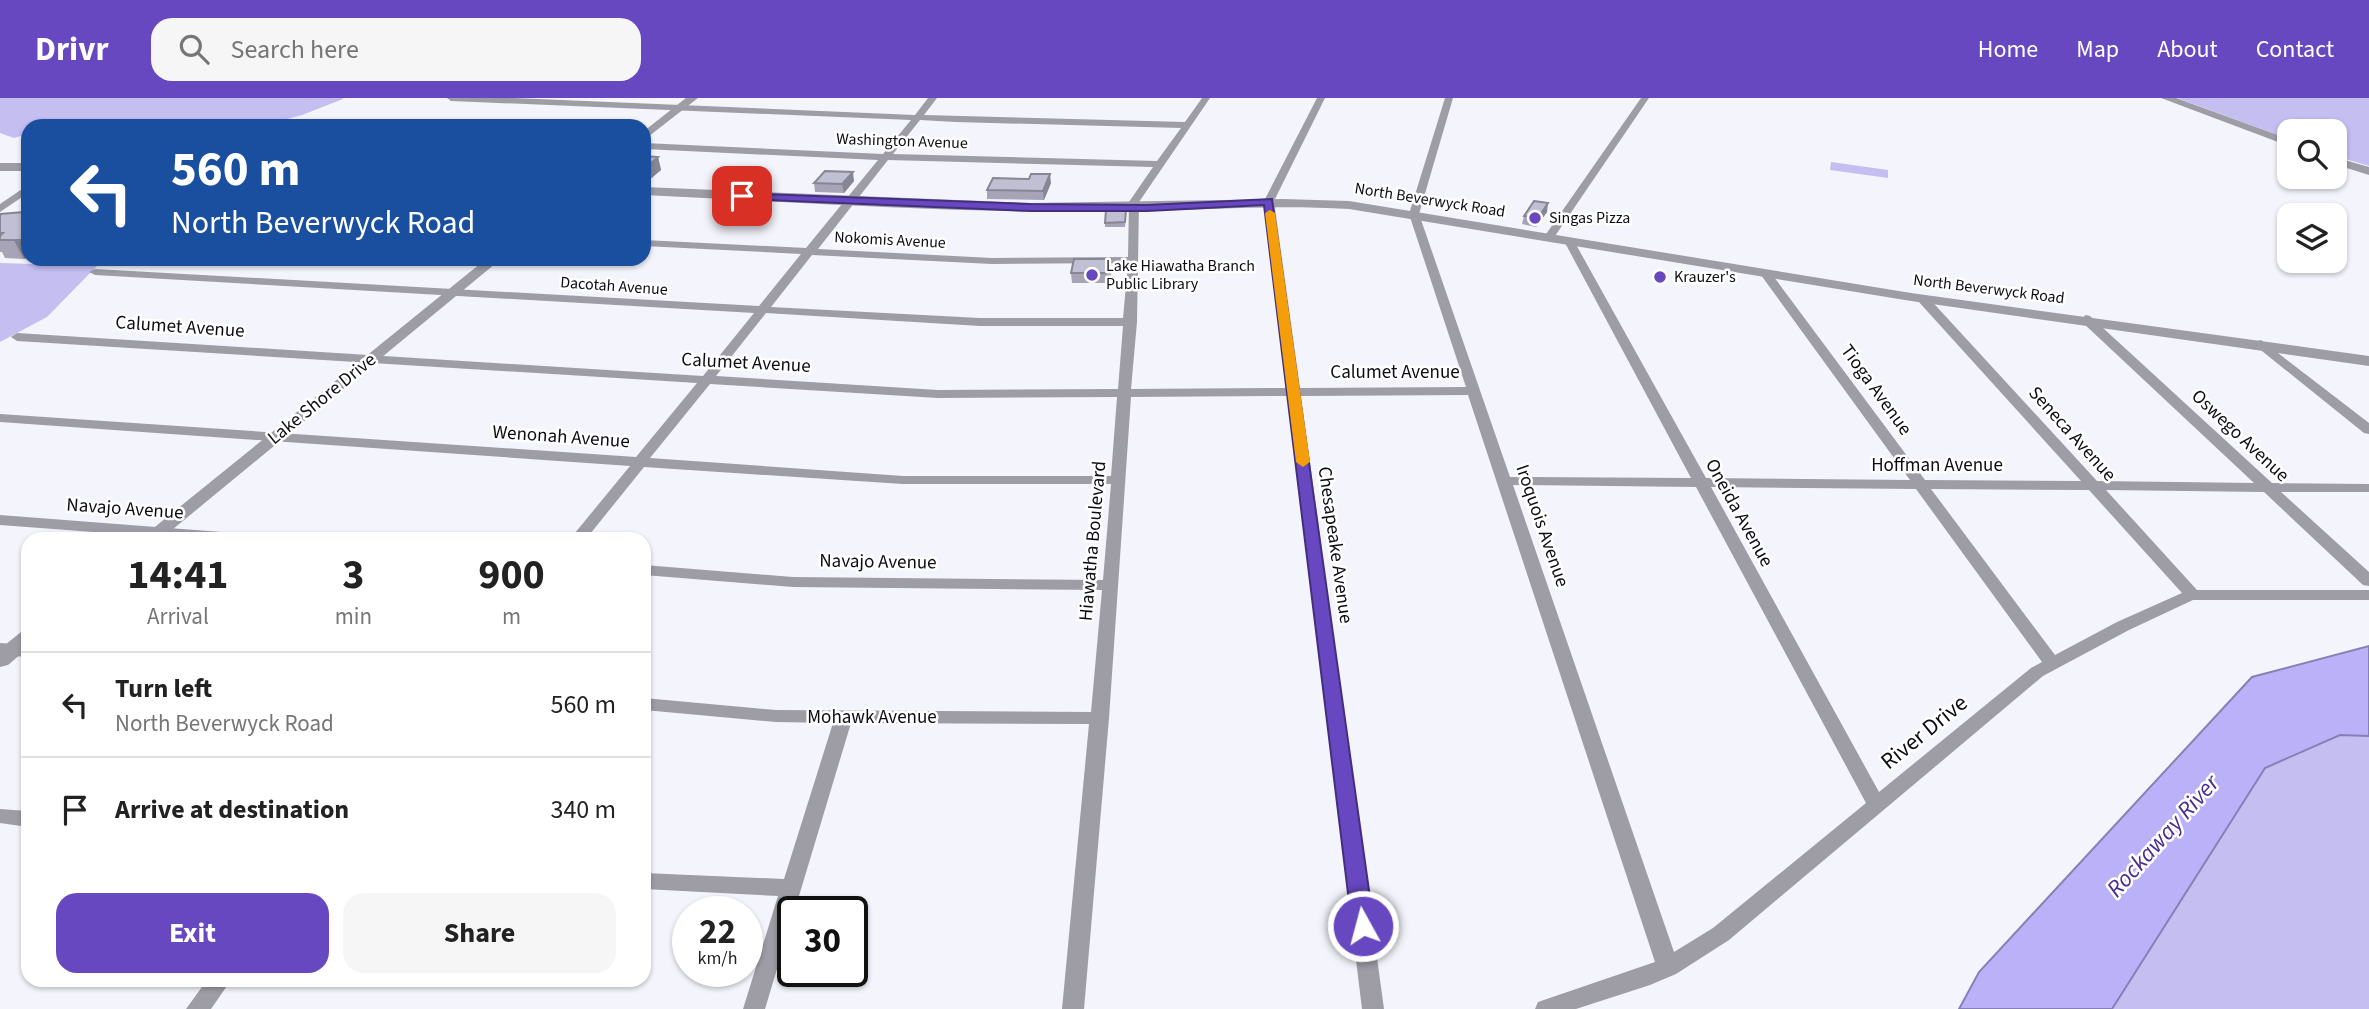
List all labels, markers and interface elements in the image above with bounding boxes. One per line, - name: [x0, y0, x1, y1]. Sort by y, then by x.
- search box: [151, 18, 641, 81]
- text: Drivr: [35, 26, 109, 73]
- icon: search: [175, 30, 213, 68]
- text: Search here: [231, 31, 359, 68]
- text: Home: [1978, 32, 2038, 67]
- text: Map: [2076, 32, 2119, 67]
- text: About: [2157, 32, 2218, 67]
- text: Contact: [2256, 32, 2334, 67]
- map controls: [2277, 119, 2347, 273]
- button: search: [2277, 119, 2347, 189]
- street label: Washington Avenue: [836, 128, 968, 154]
- text: 560 m: [171, 135, 300, 205]
- icon: left: [56, 147, 147, 238]
- pin: [712, 166, 772, 226]
- icon: arrive: [723, 177, 761, 215]
- street label: North Beverwyck Road: [1353, 177, 1507, 223]
- text: North Beverwyck Road: [171, 200, 475, 246]
- button: layers: [2277, 203, 2347, 273]
- place label: Singas Pizza: [1549, 207, 1630, 229]
- marker: Singas Pizza: [1527, 210, 1543, 226]
- street label: Nokomis Avenue: [834, 226, 946, 254]
- place label: Lake Hiawatha Branch Public Library: [1106, 255, 1255, 295]
- place label: Krauzer's: [1674, 266, 1736, 288]
- marker: Lake Hiawatha Branch Public Library: [1084, 267, 1100, 283]
- marker: Krauzer's: [1652, 269, 1668, 285]
- street label: North Beverwyck Road: [1912, 269, 2066, 309]
- street label: Dacotah Avenue: [560, 271, 668, 301]
- street label: Calumet Avenue: [115, 309, 245, 345]
- street label: Tioga Avenue: [1834, 339, 1918, 441]
- street label: Calumet Avenue: [681, 346, 811, 380]
- street label: Lake Shore Drive: [262, 347, 382, 451]
- street label: Calumet Avenue: [1330, 359, 1460, 386]
- street label: Seneca Avenue: [2022, 380, 2122, 488]
- street label: Oswego Avenue: [2185, 383, 2295, 489]
- street label: Wenonah Avenue: [491, 419, 631, 455]
- street label: Hoffman Avenue: [1871, 452, 2003, 479]
- street label: Oneida Avenue: [1698, 454, 1780, 572]
- street label: Hiawatha Boulevard: [1073, 460, 1113, 622]
- street label: Iroquois Avenue: [1508, 461, 1576, 591]
- street label: Chesapeake Avenue: [1311, 465, 1359, 625]
- street label: Navajo Avenue: [66, 491, 184, 527]
- text: 14:41: [127, 545, 229, 605]
- text: 3: [342, 545, 364, 605]
- text: 900: [478, 545, 545, 605]
- street label: Navajo Avenue: [819, 547, 937, 577]
- text: Arrival: [147, 600, 209, 633]
- text: min: [335, 600, 372, 633]
- text: m: [502, 600, 521, 633]
- text: Turn left: [115, 670, 212, 707]
- icon: left: [56, 686, 94, 724]
- text: 560 m: [550, 686, 616, 723]
- street label: River Drive: [1873, 687, 1975, 777]
- street label: Mohawk Avenue: [807, 704, 937, 731]
- text: North Beverwyck Road: [115, 707, 334, 740]
- water label: Rockaway River: [2098, 766, 2229, 905]
- icon: arrive: [56, 791, 94, 829]
- text: Arrive at destination: [115, 791, 349, 828]
- text: 340 m: [550, 791, 616, 828]
- position arrow: [1326, 889, 1400, 963]
- button: Exit: [56, 893, 329, 973]
- button: Share: [343, 893, 616, 973]
- speed limit sign: 30: [777, 896, 868, 987]
- text: 22: [699, 907, 736, 957]
- text: km/h: [698, 946, 737, 971]

